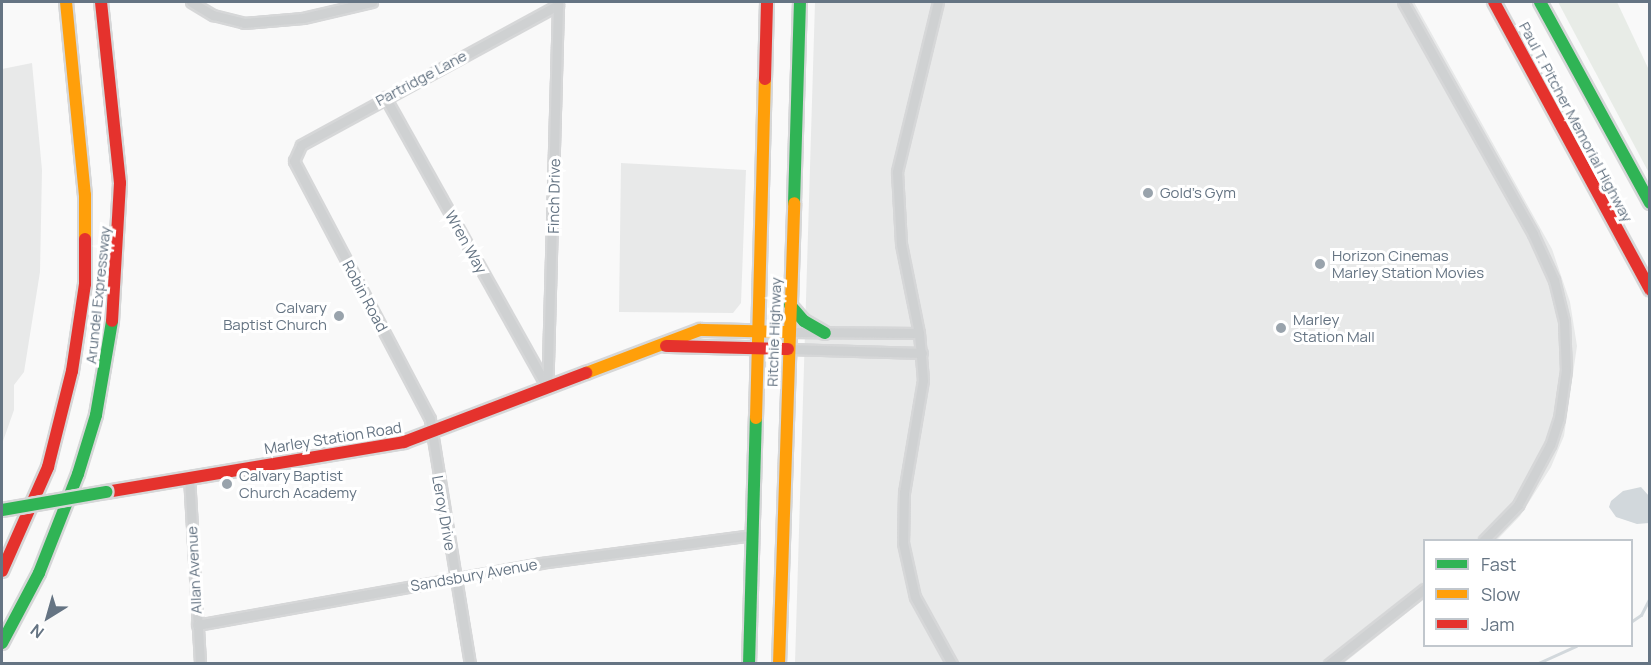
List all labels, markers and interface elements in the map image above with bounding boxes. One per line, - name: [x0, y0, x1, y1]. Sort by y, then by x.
- street label: Paul T. Pitcher Memorial Highway: [1515, 19, 1637, 225]
- street label: Partridge Lane: [372, 46, 470, 110]
- street label: Finch Drive: [544, 158, 564, 234]
- place label: Gold's Gym: [1160, 184, 1236, 202]
- marker: Gold's Gym: [1141, 186, 1155, 200]
- street label: Wren Way: [441, 208, 491, 276]
- street label: Arundel Expressway: [82, 225, 114, 365]
- place label: Horizon Cinemas Marley Station Movies: [1332, 246, 1484, 281]
- street label: Robin Road: [339, 257, 391, 335]
- marker: Horizon Cinemas Marley Station Movies: [1313, 257, 1327, 271]
- street label: Ritchie Highway: [763, 277, 785, 387]
- place label: Calvary Baptist Church: [223, 298, 327, 333]
- marker: Calvary Baptist Church: [332, 309, 346, 323]
- place label: Marley Station Mall: [1293, 310, 1375, 345]
- marker: Marley Station Mall: [1274, 321, 1288, 335]
- street label: Marley Station Road: [263, 418, 403, 458]
- place label: Calvary Baptist Church Academy: [239, 466, 357, 501]
- street label: Leroy Drive: [429, 474, 459, 552]
- marker: Calvary Baptist Church Academy: [220, 477, 234, 491]
- street label: Allan Avenue: [183, 526, 205, 614]
- legend: [1423, 539, 1633, 647]
- text: Fast: [1481, 552, 1516, 576]
- street label: Sandsbury Avenue: [409, 555, 539, 595]
- text: Slow: [1481, 582, 1520, 606]
- north arrow: [18, 587, 78, 647]
- text: Jam: [1481, 612, 1515, 636]
- text: N: [26, 619, 48, 644]

